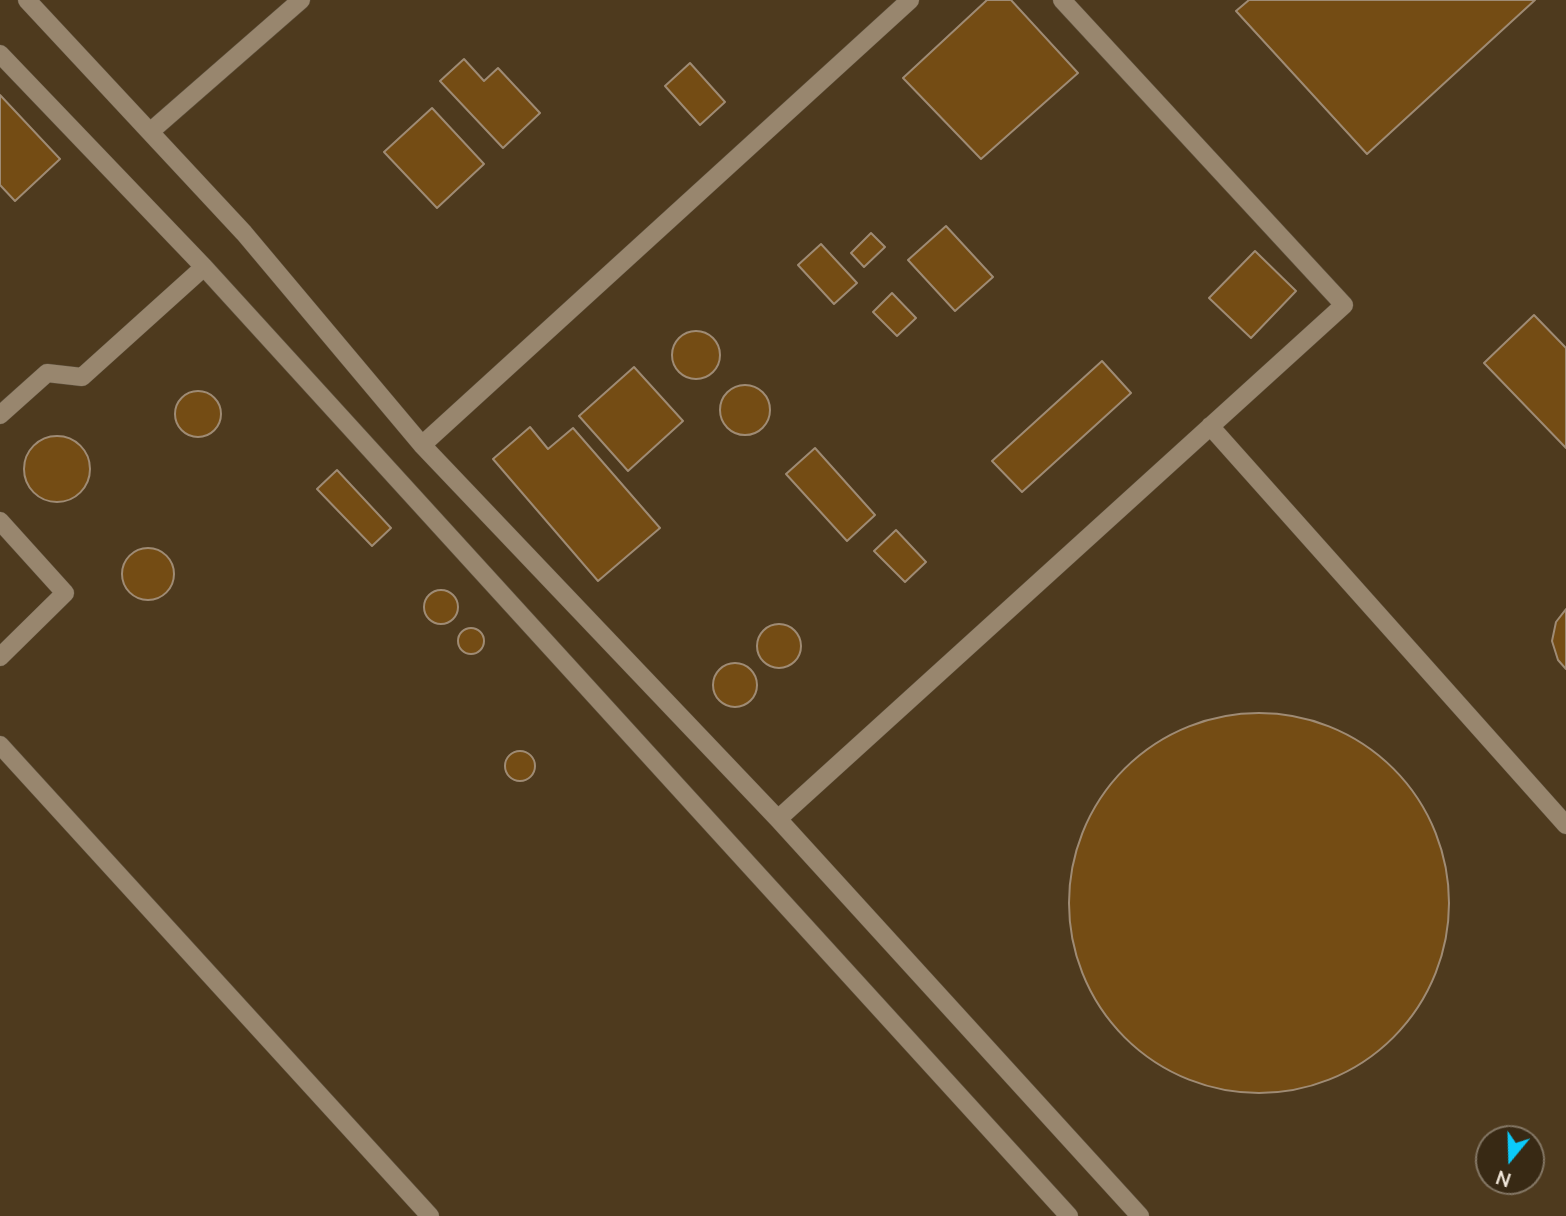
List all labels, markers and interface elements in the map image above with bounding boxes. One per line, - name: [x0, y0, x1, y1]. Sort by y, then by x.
- north arrow: [1475, 1125, 1545, 1195]
- text: N: [1493, 1163, 1515, 1193]

